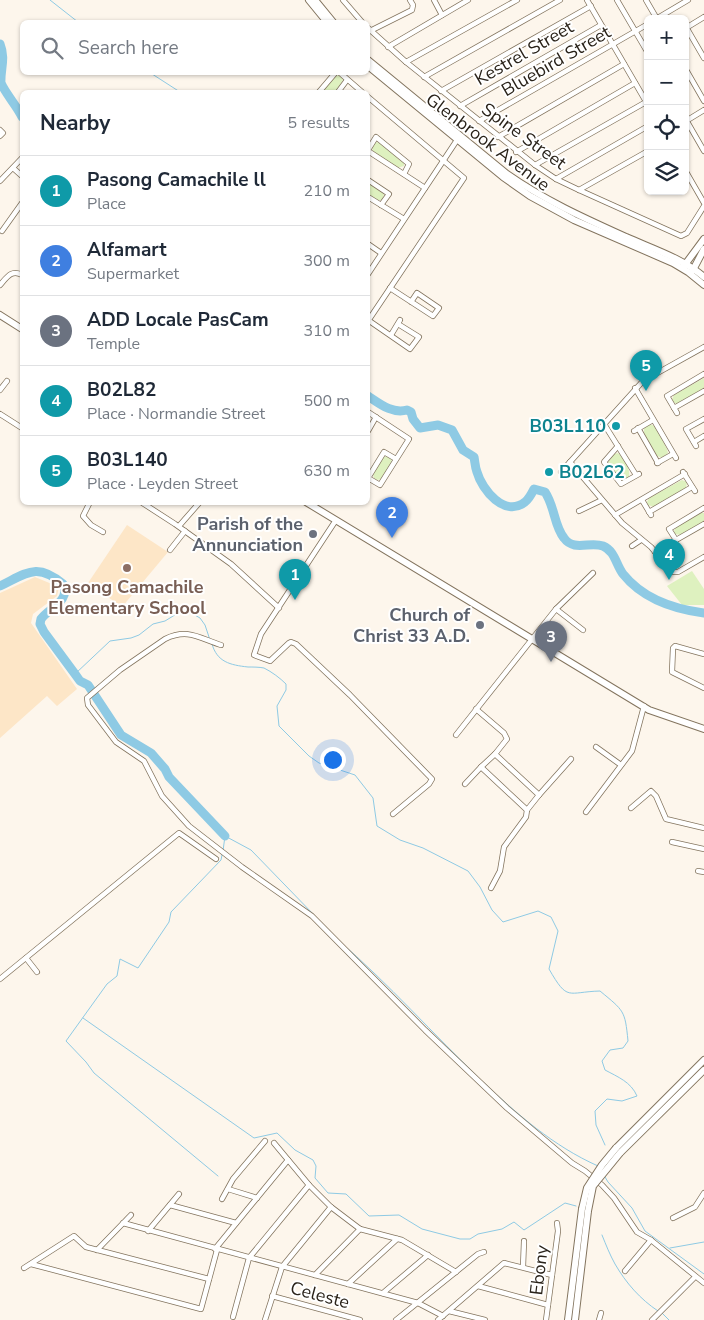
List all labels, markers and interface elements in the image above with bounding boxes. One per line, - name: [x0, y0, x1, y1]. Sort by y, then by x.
- street label: Kestrel Street: [470, 15, 578, 91]
- map controls: [644, 15, 689, 195]
- button: +: [644, 15, 689, 60]
- search box: [20, 20, 370, 75]
- street label: Bluebird Street: [497, 20, 616, 102]
- icon: search: [38, 34, 66, 62]
- text: Search here: [78, 35, 179, 61]
- button: −: [644, 60, 689, 105]
- street label: Glenbrook Avenue: [421, 87, 555, 197]
- street label: Spine Street: [477, 97, 572, 175]
- button: locate: [644, 105, 689, 150]
- text: Nearby: [40, 109, 110, 137]
- text: 5 results: [288, 112, 350, 134]
- button: layers: [644, 150, 689, 195]
- text: Pasong Camachile ll: [87, 167, 266, 193]
- text: 1: [51, 180, 61, 202]
- text: 210 m: [303, 180, 350, 202]
- text: Place: [87, 193, 126, 215]
- text: Alfamart: [87, 237, 167, 263]
- text: 2: [51, 250, 61, 272]
- text: 300 m: [303, 250, 350, 272]
- text: Supermarket: [87, 263, 179, 285]
- text: ADD Locale PasCam: [87, 307, 269, 333]
- text: 3: [51, 320, 61, 342]
- text: 310 m: [303, 320, 350, 342]
- text: Temple: [87, 333, 140, 355]
- pin: 5: [630, 350, 662, 391]
- text: B02L82: [87, 377, 156, 403]
- text: 4: [51, 390, 61, 412]
- text: 500 m: [303, 390, 350, 412]
- text: Place · Normandie Street: [87, 403, 265, 425]
- place label: B03L110: [530, 414, 606, 438]
- marker: B03L110: [610, 420, 622, 432]
- text: B03L140: [87, 447, 168, 473]
- text: 5: [51, 460, 61, 482]
- text: 630 m: [303, 460, 350, 482]
- place label: B02L62: [559, 460, 625, 484]
- marker: B02L62: [543, 466, 555, 478]
- text: Place · Leyden Street: [87, 473, 238, 495]
- pin: 2: [376, 497, 408, 538]
- place label: Parish of the Annunciation: [192, 512, 303, 557]
- marker: Parish of the Annunciation: [307, 528, 319, 540]
- pin: 4: [653, 539, 685, 580]
- pin: 1: [279, 559, 311, 600]
- marker: Pasong Camachile Elementary School: [121, 562, 133, 574]
- place label: Pasong Camachile Elementary School: [48, 575, 206, 620]
- place label: Church of Christ 33 A.D.: [353, 603, 470, 648]
- marker: Church of Christ 33 A.D.: [474, 619, 486, 631]
- pin: 3: [535, 621, 567, 662]
- your location: [320, 747, 346, 773]
- street label: Ebony: [524, 1243, 554, 1296]
- street label: Celeste: [288, 1276, 352, 1314]

